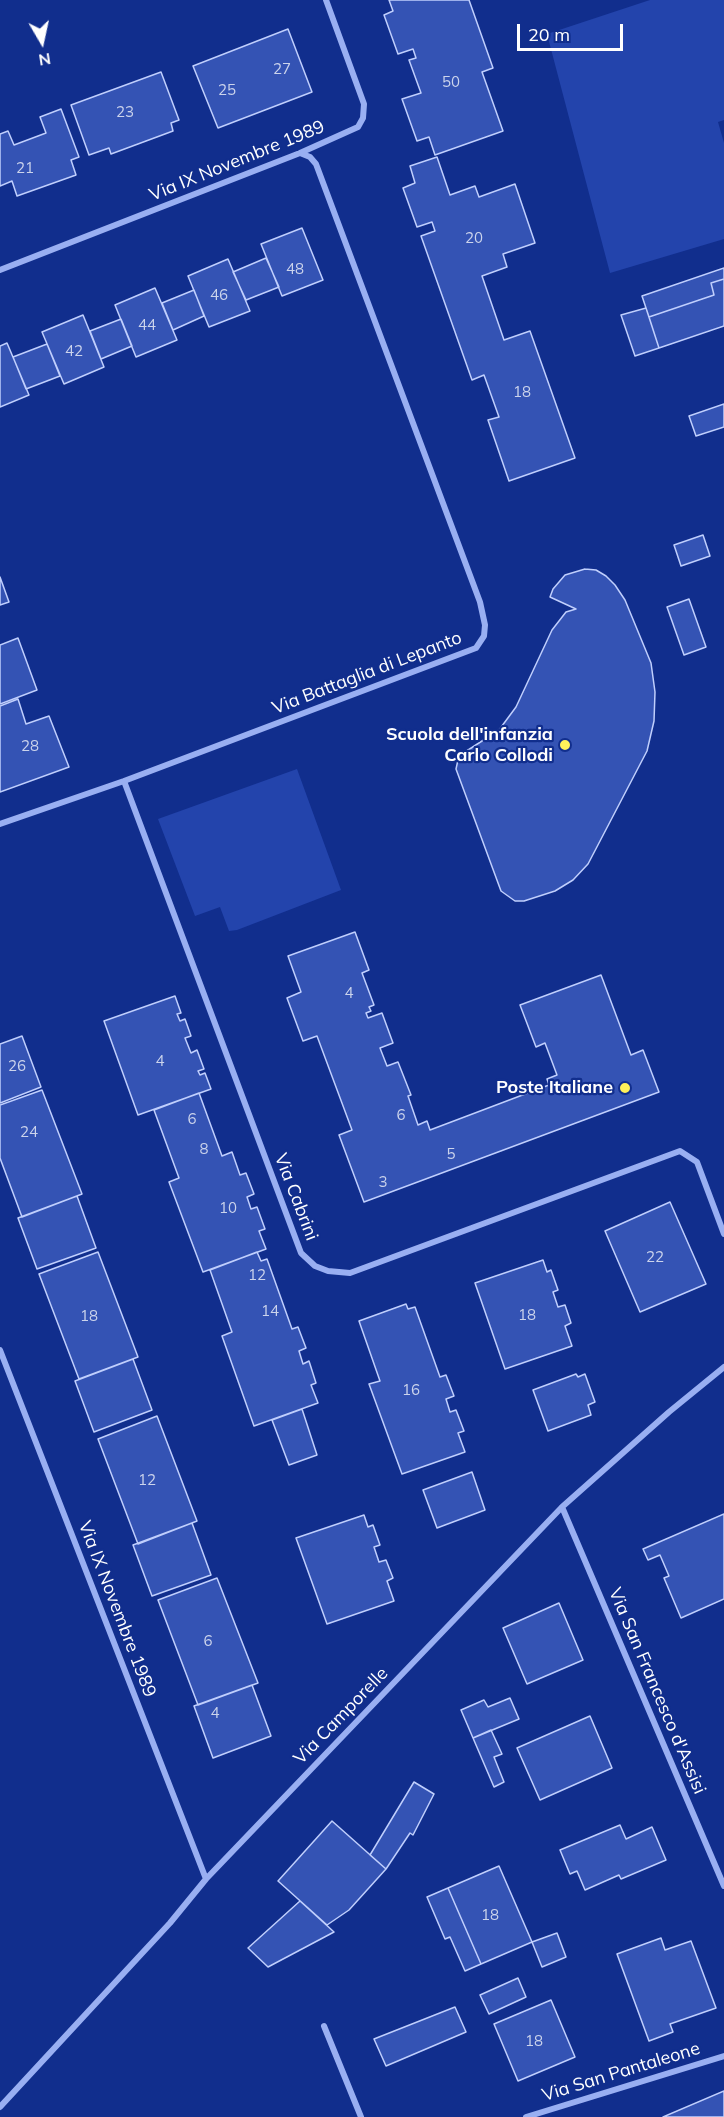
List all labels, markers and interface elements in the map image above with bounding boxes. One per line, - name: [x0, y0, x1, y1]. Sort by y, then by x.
- north arrow: [12, 12, 72, 72]
- scale bar: [520, 12, 626, 50]
- text: 20 m: [528, 23, 570, 46]
- text: N: [37, 49, 52, 71]
- house number: 27: [273, 60, 291, 78]
- house number: 50: [442, 73, 460, 91]
- house number: 25: [218, 81, 236, 99]
- house number: 23: [116, 103, 134, 121]
- street label: Via IX Novembre 1989: [146, 116, 328, 206]
- house number: 21: [16, 159, 34, 177]
- house number: 20: [465, 229, 483, 247]
- house number: 48: [286, 260, 304, 278]
- house number: 46: [210, 286, 228, 304]
- house number: 44: [138, 316, 156, 334]
- house number: 42: [65, 342, 83, 360]
- house number: 18: [513, 383, 531, 401]
- street label: Via Battaglia di Lepanto: [269, 627, 465, 719]
- place label: Scuola dell'infanzia Carlo Collodi: [386, 724, 553, 766]
- house number: 28: [21, 737, 39, 755]
- marker: Scuola dell'infanzia Carlo Collodi: [558, 738, 572, 752]
- house number: 4: [345, 984, 353, 1002]
- house number: 4: [156, 1052, 164, 1070]
- house number: 26: [8, 1057, 26, 1075]
- place label: Poste Italiane: [496, 1077, 613, 1099]
- marker: Poste Italiane: [618, 1081, 632, 1095]
- house number: 6: [397, 1106, 405, 1124]
- house number: 6: [188, 1110, 196, 1128]
- house number: 24: [20, 1123, 38, 1141]
- house number: 8: [200, 1140, 208, 1158]
- house number: 5: [447, 1145, 455, 1163]
- street label: Via Cabrini: [270, 1150, 322, 1244]
- house number: 3: [379, 1173, 387, 1191]
- house number: 10: [219, 1199, 237, 1217]
- house number: 22: [646, 1248, 664, 1266]
- house number: 12: [248, 1266, 266, 1284]
- house number: 14: [261, 1302, 279, 1320]
- house number: 18: [518, 1306, 536, 1324]
- house number: 18: [80, 1307, 98, 1325]
- house number: 16: [402, 1381, 420, 1399]
- house number: 12: [138, 1471, 156, 1489]
- street label: Via IX Novembre 1989: [73, 1518, 161, 1700]
- street label: Via San Francesco d'Assisi: [604, 1585, 710, 1797]
- house number: 6: [204, 1632, 212, 1650]
- street label: Via Camporelle: [289, 1663, 393, 1769]
- house number: 4: [211, 1704, 219, 1722]
- house number: 18: [481, 1906, 499, 1924]
- house number: 18: [525, 2032, 543, 2050]
- street label: Via San Pantaleone: [539, 2038, 703, 2106]

